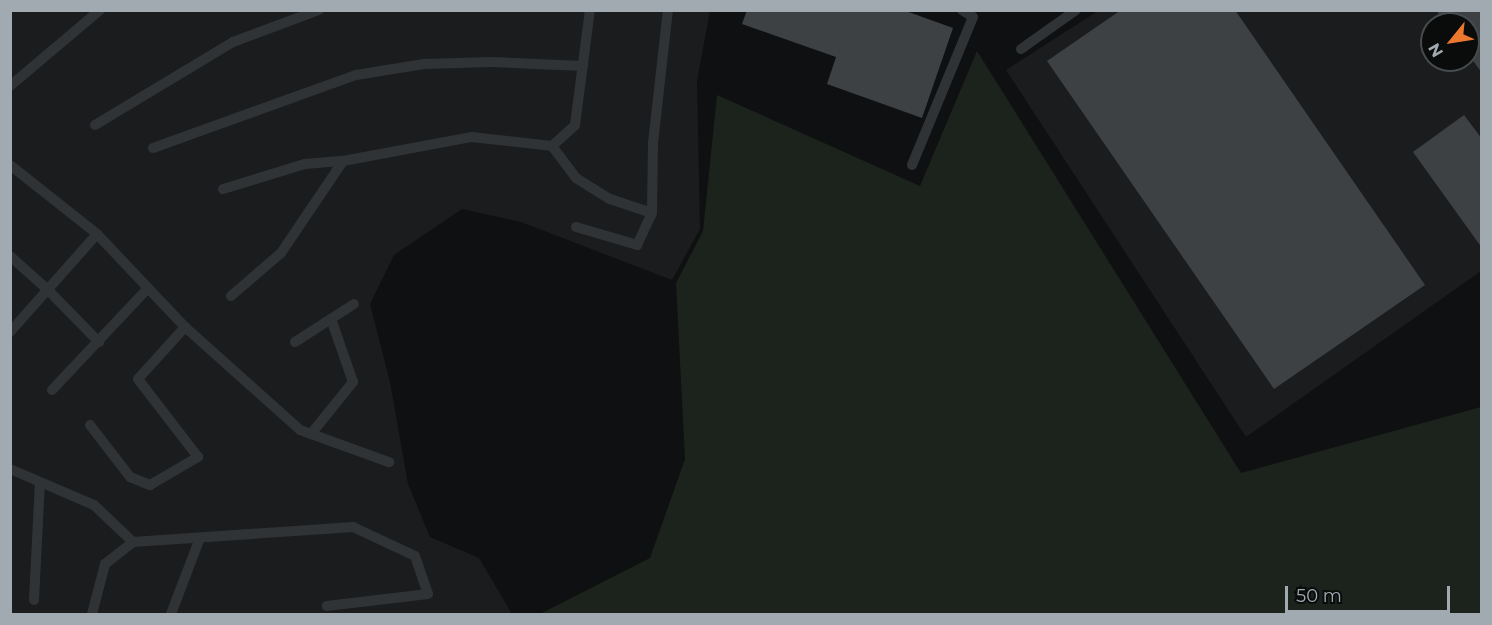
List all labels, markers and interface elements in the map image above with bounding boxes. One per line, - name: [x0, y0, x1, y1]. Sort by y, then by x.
- north arrow: [1420, 12, 1480, 72]
- text: N: [1424, 40, 1447, 61]
- scale bar: [1288, 574, 1453, 612]
- text: 50 m: [1296, 585, 1342, 607]

